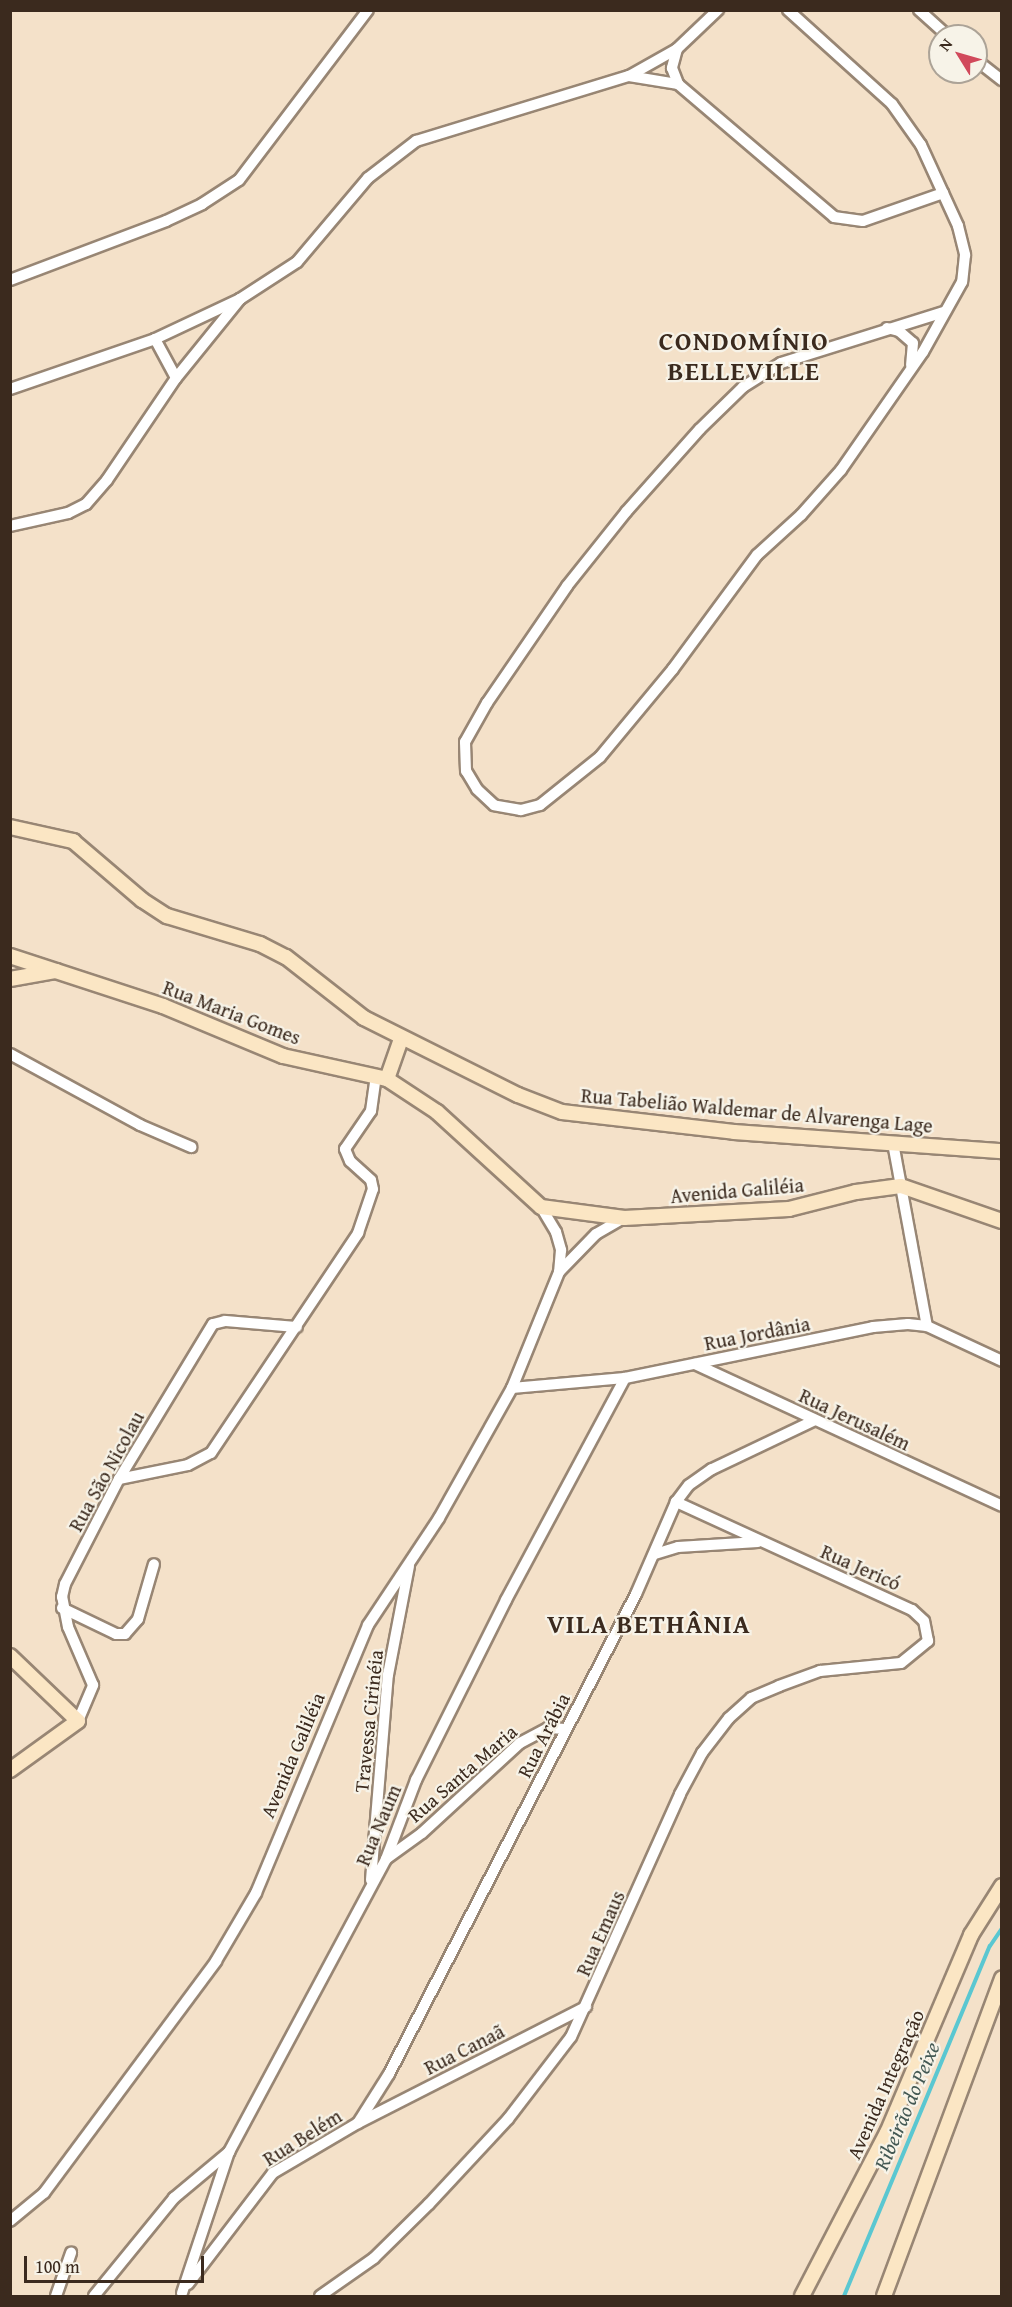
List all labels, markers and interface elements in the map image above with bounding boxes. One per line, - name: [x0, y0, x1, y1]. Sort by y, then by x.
- north arrow: [928, 24, 988, 84]
- text: N: [932, 33, 958, 56]
- district label: CONDOMÍNIO BELLEVILLE: [659, 325, 829, 386]
- street label: Rua Maria Gomes: [160, 975, 304, 1049]
- street label: Rua Tabelião Waldemar de Alvarenga Lage: [580, 1083, 934, 1137]
- street label: Avenida Galiléia: [669, 1172, 805, 1208]
- street label: Rua Jordânia: [702, 1311, 812, 1355]
- street label: Rua Jerusalém: [796, 1383, 914, 1455]
- street label: Rua São Nicolau: [63, 1407, 149, 1535]
- street label: Rua Jericó: [817, 1539, 905, 1595]
- district label: VILA BETHÂNIA: [547, 1608, 751, 1640]
- street label: Travessa Cirinéia: [349, 1649, 387, 1793]
- street label: Avenida Galiléia: [255, 1689, 329, 1821]
- street label: Rua Arábia: [512, 1689, 574, 1781]
- street label: Rua Santa Maria: [403, 1719, 521, 1827]
- street label: Rua Naum: [350, 1781, 406, 1869]
- street label: Rua Emaus: [571, 1887, 629, 1979]
- street label: Avenida Integração: [841, 2005, 929, 2163]
- street label: Rua Canaã: [420, 2019, 508, 2079]
- water label: Ribeirão do Peixe: [869, 2038, 945, 2174]
- street label: Rua Belém: [258, 2103, 346, 2171]
- scale bar: [27, 2244, 207, 2282]
- text: 100 m: [35, 2253, 80, 2280]

